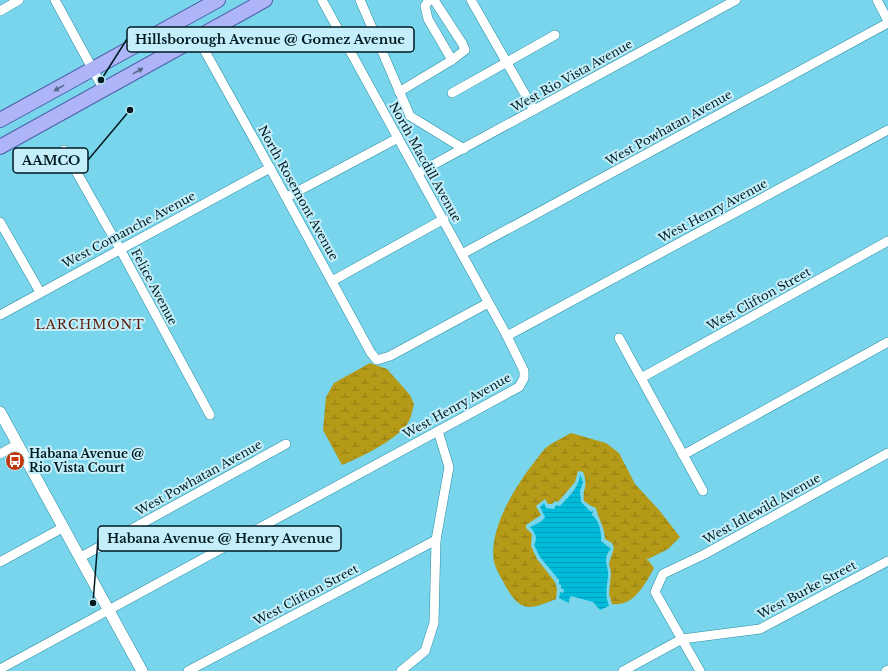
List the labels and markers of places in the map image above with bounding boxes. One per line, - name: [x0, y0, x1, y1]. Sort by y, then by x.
- callout: Hillsborough Avenue @ Gomez Avenue: [127, 27, 414, 52]
- callout: AAMCO: [13, 148, 88, 173]
- place label: Habana Avenue @ Rio Vista Court: [29, 446, 144, 475]
- bus stop icon: Habana Avenue @ Rio Vista Court: [4, 450, 26, 472]
- callout: Habana Avenue @ Henry Avenue: [98, 526, 341, 551]

